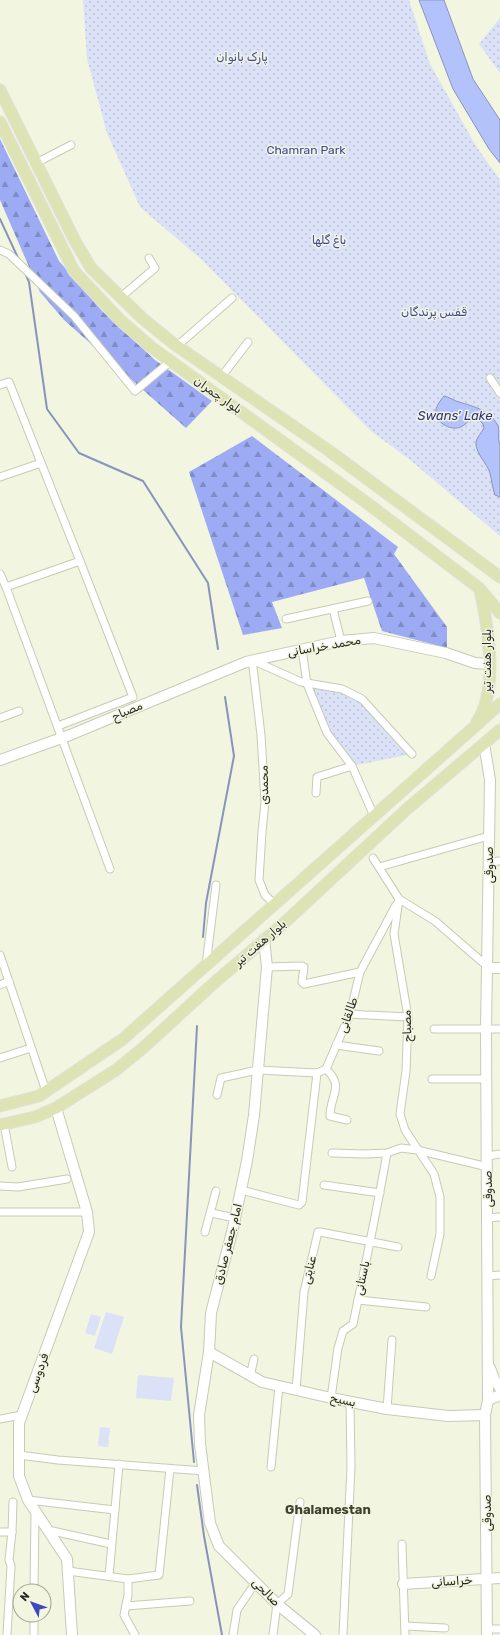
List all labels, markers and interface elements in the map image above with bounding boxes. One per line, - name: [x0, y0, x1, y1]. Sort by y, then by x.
- park label: پارک بانوان: [216, 50, 268, 65]
- park label: Chamran Park: [267, 143, 346, 157]
- park label: باغ گلها: [312, 233, 346, 249]
- park label: قفس پرندگان: [401, 305, 467, 320]
- street label: بلوار چمران: [191, 373, 245, 417]
- water label: Swans' Lake: [418, 408, 492, 423]
- street label: بلوار هفت تیر: [480, 629, 495, 694]
- street label: محمد خراسانی: [286, 633, 362, 660]
- street label: مصباح: [109, 698, 146, 726]
- street label: محمدی: [257, 765, 271, 805]
- street label: صدوقی: [482, 847, 497, 883]
- street label: بلوار هفت تیر: [230, 917, 289, 971]
- street label: طالقانی: [335, 995, 362, 1035]
- street label: مصباح: [400, 1009, 416, 1042]
- street label: صدوقی: [481, 1170, 496, 1208]
- street label: امام جعفر صادق: [211, 1202, 247, 1287]
- street label: عنایتی: [299, 1254, 320, 1286]
- street label: باستانی: [351, 1259, 373, 1297]
- street label: فردوسی: [24, 1351, 53, 1395]
- street label: بسیح: [328, 1390, 357, 1412]
- street label: صدوقی: [480, 1494, 495, 1532]
- district label: Ghalamestan: [285, 1502, 371, 1517]
- street label: خراسانی: [431, 1573, 473, 1590]
- street label: صالحی: [248, 1575, 283, 1610]
- north arrow: [12, 1583, 52, 1623]
- text: N: [17, 1589, 32, 1604]

